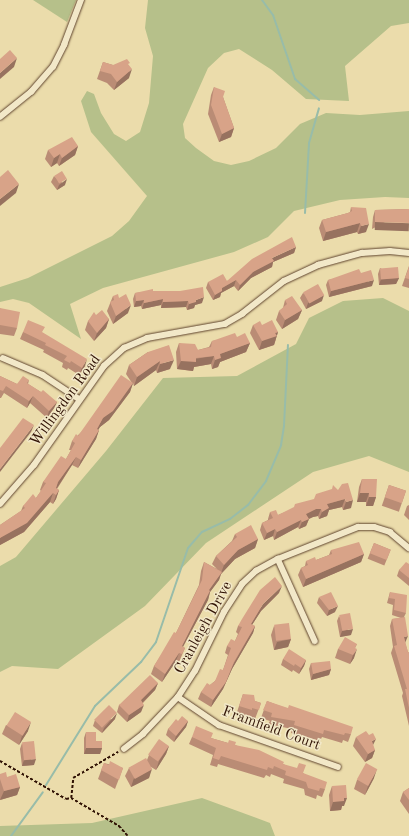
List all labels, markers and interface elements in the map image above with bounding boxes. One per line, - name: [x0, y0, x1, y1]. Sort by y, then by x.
- street label: Willingdon Road: [27, 352, 105, 450]
- street label: Cranleigh Drive: [171, 579, 237, 677]
- street label: Framfield Court: [219, 703, 323, 755]

